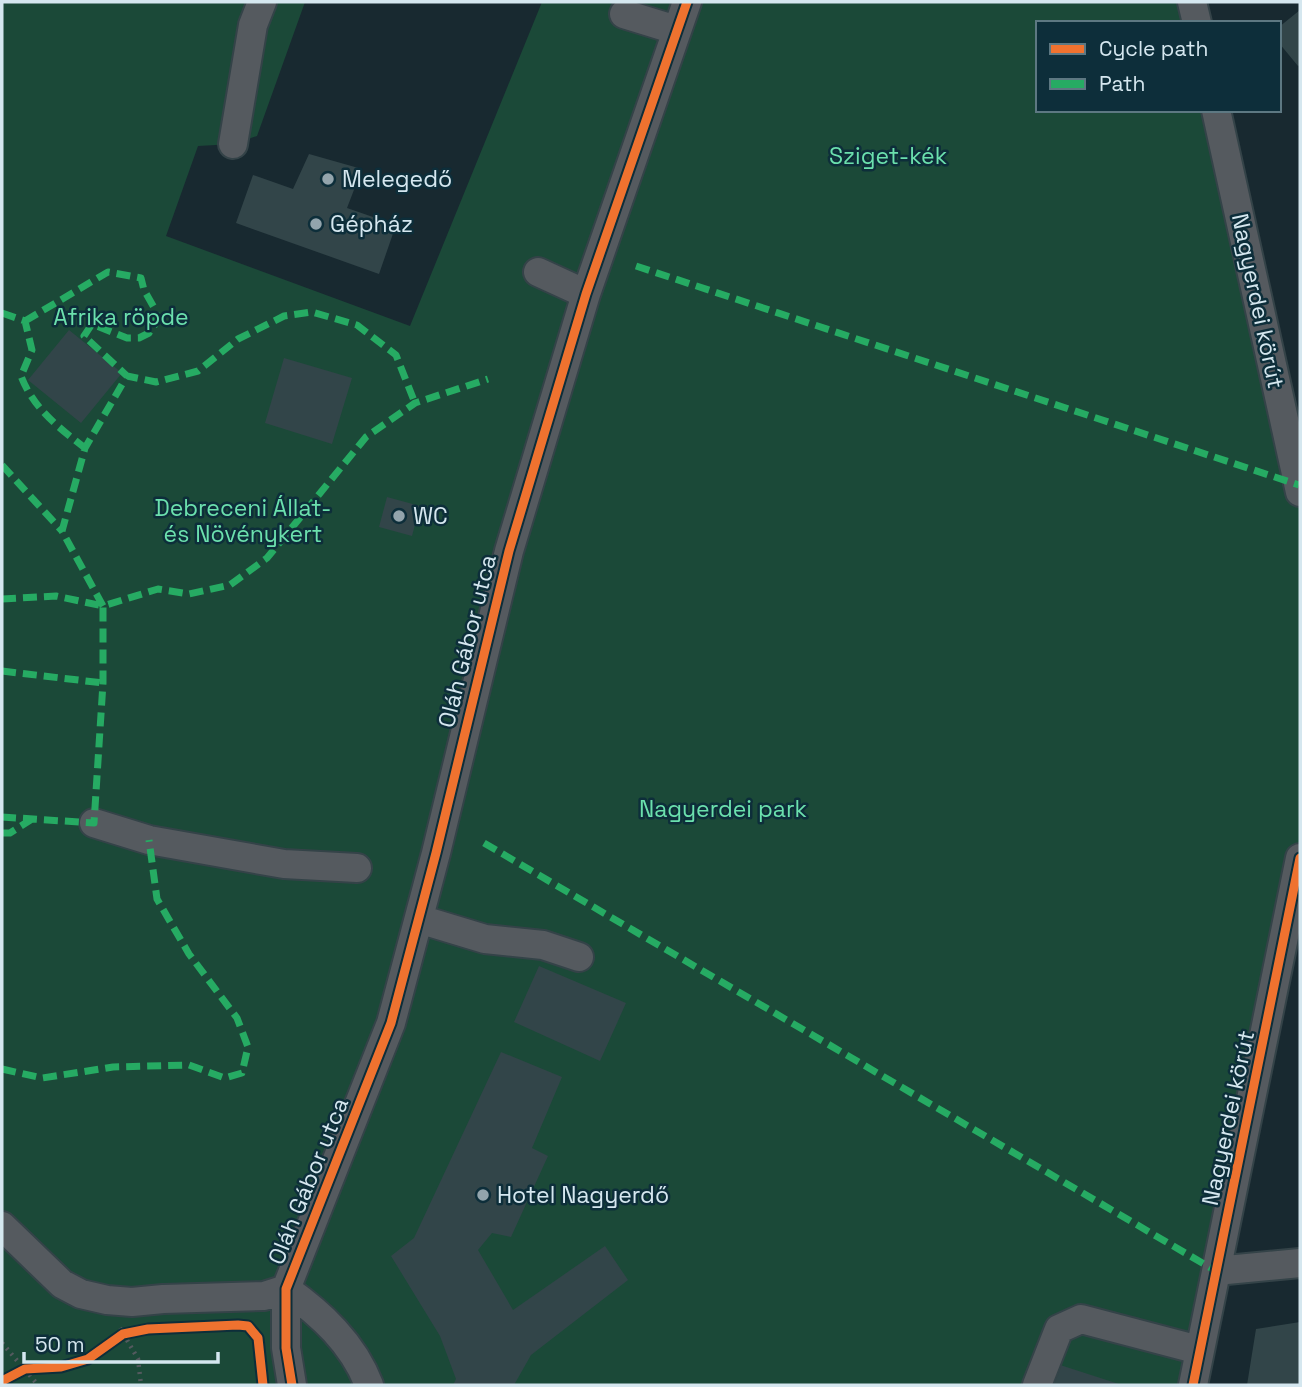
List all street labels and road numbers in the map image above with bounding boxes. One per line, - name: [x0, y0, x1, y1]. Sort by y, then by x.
- street label: Nagyerdei körút: [1225, 211, 1291, 391]
- street label: Oláh Gábor utca: [431, 551, 503, 731]
- street label: Nagyerdei körút: [1195, 1028, 1261, 1208]
- street label: Oláh Gábor utca: [261, 1093, 355, 1269]

